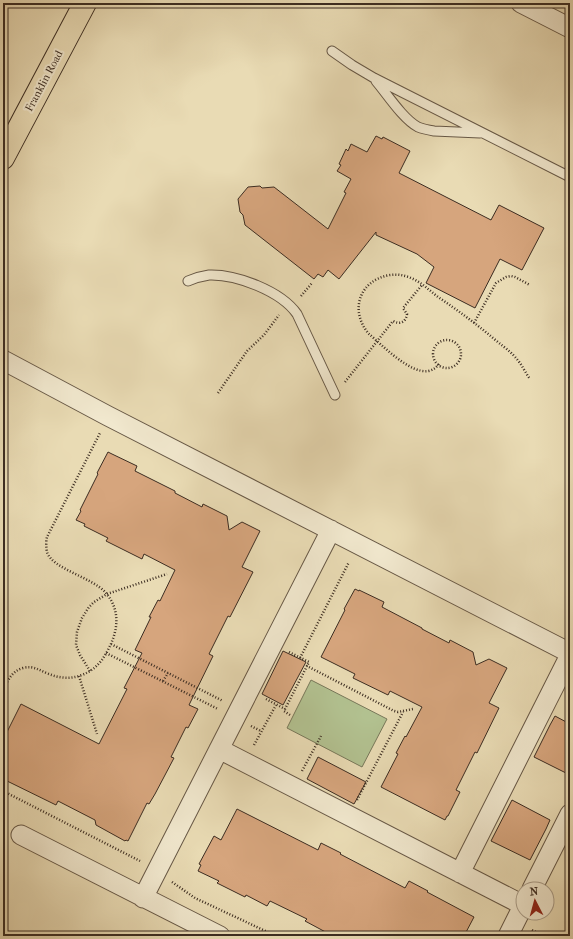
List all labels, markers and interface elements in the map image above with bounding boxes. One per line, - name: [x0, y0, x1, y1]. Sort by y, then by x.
- street label: Franklin Road: [22, 47, 66, 114]
- north arrow: [515, 881, 555, 921]
- text: N: [529, 885, 539, 898]

